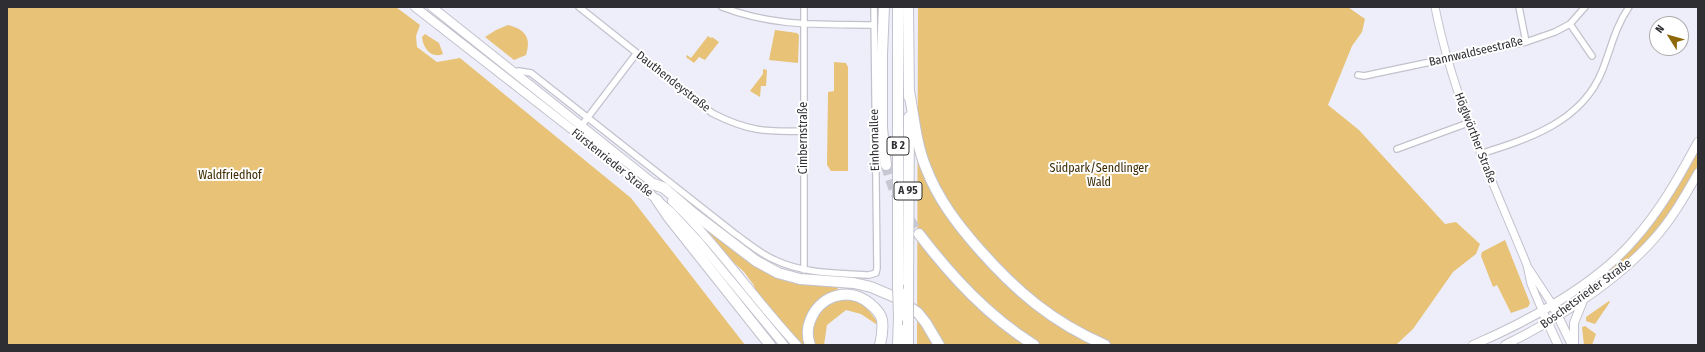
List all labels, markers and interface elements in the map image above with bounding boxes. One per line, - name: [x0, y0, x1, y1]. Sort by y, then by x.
- north arrow: [1649, 16, 1689, 56]
- text: N: [1653, 23, 1667, 36]
- street label: Bannwaldseestraße: [1428, 34, 1524, 70]
- street label: Dauthendeystraße: [633, 49, 713, 115]
- street label: Höglwörther Straße: [1451, 91, 1499, 185]
- street label: Cimbernstraße: [797, 102, 811, 174]
- street label: Einhornallee: [867, 109, 883, 171]
- street label: Fürstenrieder Straße: [568, 126, 656, 200]
- road number: B 2: [887, 137, 909, 155]
- park label: Südpark/Sendlinger Wald: [1050, 162, 1148, 190]
- park label: Waldfriedhof: [198, 169, 262, 183]
- road number: A 95: [894, 182, 922, 200]
- street label: Boschetsrieder Straße: [1538, 256, 1634, 332]

